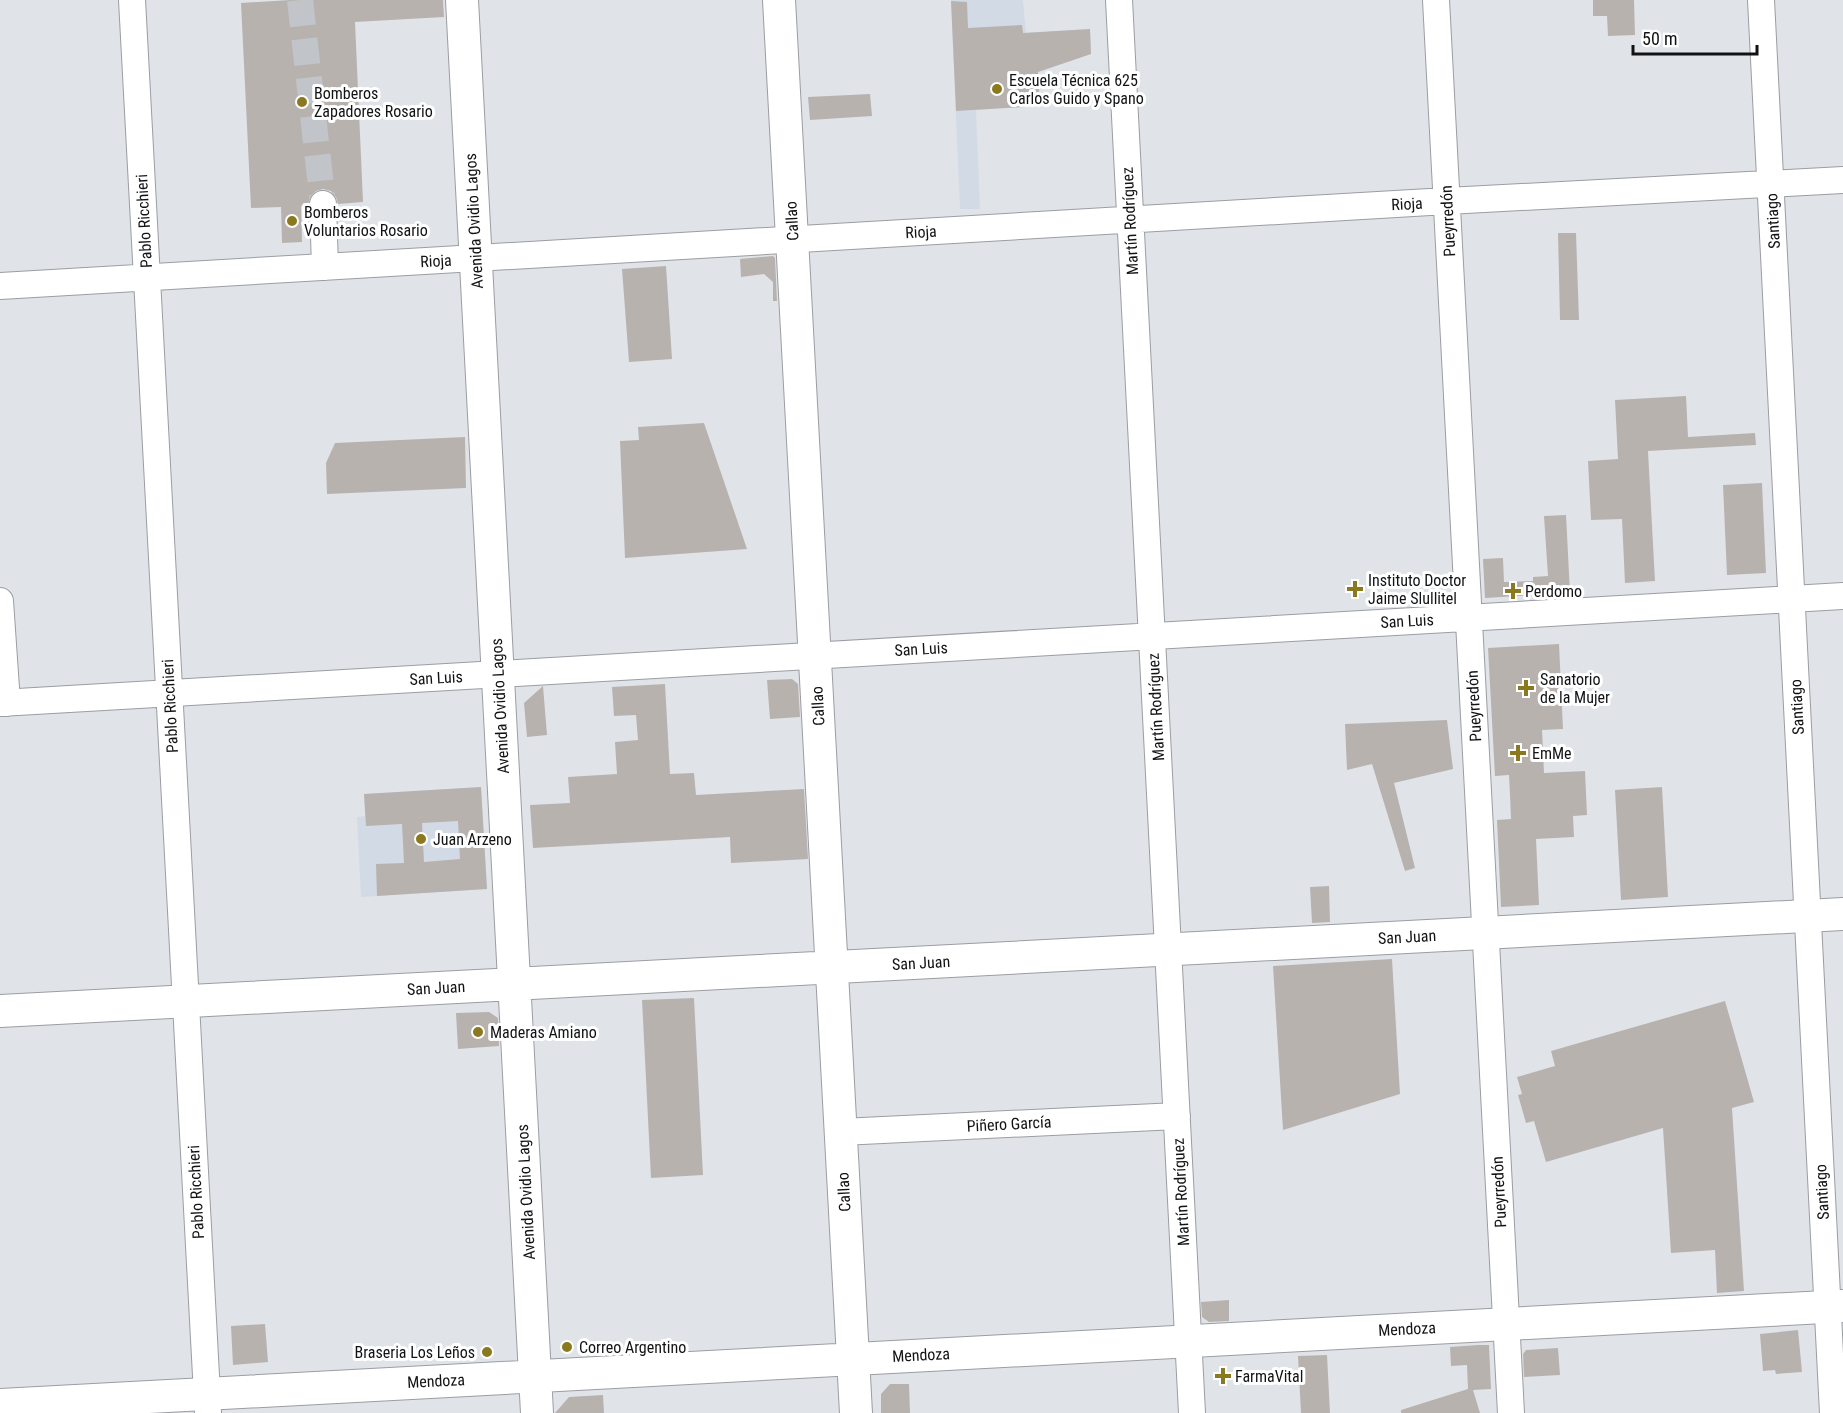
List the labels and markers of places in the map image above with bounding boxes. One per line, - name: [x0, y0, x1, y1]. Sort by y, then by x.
- place label: Escuela Técnica 625 Carlos Guido y Spano: [1009, 71, 1144, 108]
- marker: Escuela Técnica 625 Carlos Guido y Spano: [990, 82, 1004, 96]
- place label: Bomberos Zapadores Rosario: [314, 84, 433, 121]
- marker: Bomberos Zapadores Rosario: [295, 95, 309, 109]
- place label: Bomberos Voluntarios Rosario: [304, 203, 428, 240]
- marker: Bomberos Voluntarios Rosario: [285, 214, 299, 228]
- place label: Instituto Doctor Jaime Slullitel: [1368, 571, 1466, 608]
- marker: Instituto Doctor Jaime Slullitel: [1346, 580, 1364, 598]
- place label: Perdomo: [1525, 582, 1582, 601]
- marker: Perdomo: [1506, 584, 1520, 598]
- place label: Sanatorio de la Mujer: [1540, 670, 1610, 707]
- marker: Sanatorio de la Mujer: [1517, 679, 1535, 697]
- marker: EmMe: [1509, 744, 1527, 762]
- place label: EmMe: [1532, 744, 1572, 763]
- place label: Juan Arzeno: [433, 830, 512, 849]
- marker: Juan Arzeno: [414, 832, 428, 846]
- place label: Maderas Amiano: [490, 1023, 597, 1042]
- marker: Maderas Amiano: [471, 1025, 485, 1039]
- place label: Correo Argentino: [579, 1338, 686, 1357]
- marker: Correo Argentino: [560, 1340, 574, 1354]
- place label: Braseria Los Leños: [355, 1343, 475, 1362]
- marker: Braseria Los Leños: [480, 1345, 494, 1359]
- place label: FarmaVital: [1235, 1367, 1303, 1386]
- marker: FarmaVital: [1216, 1369, 1230, 1383]

